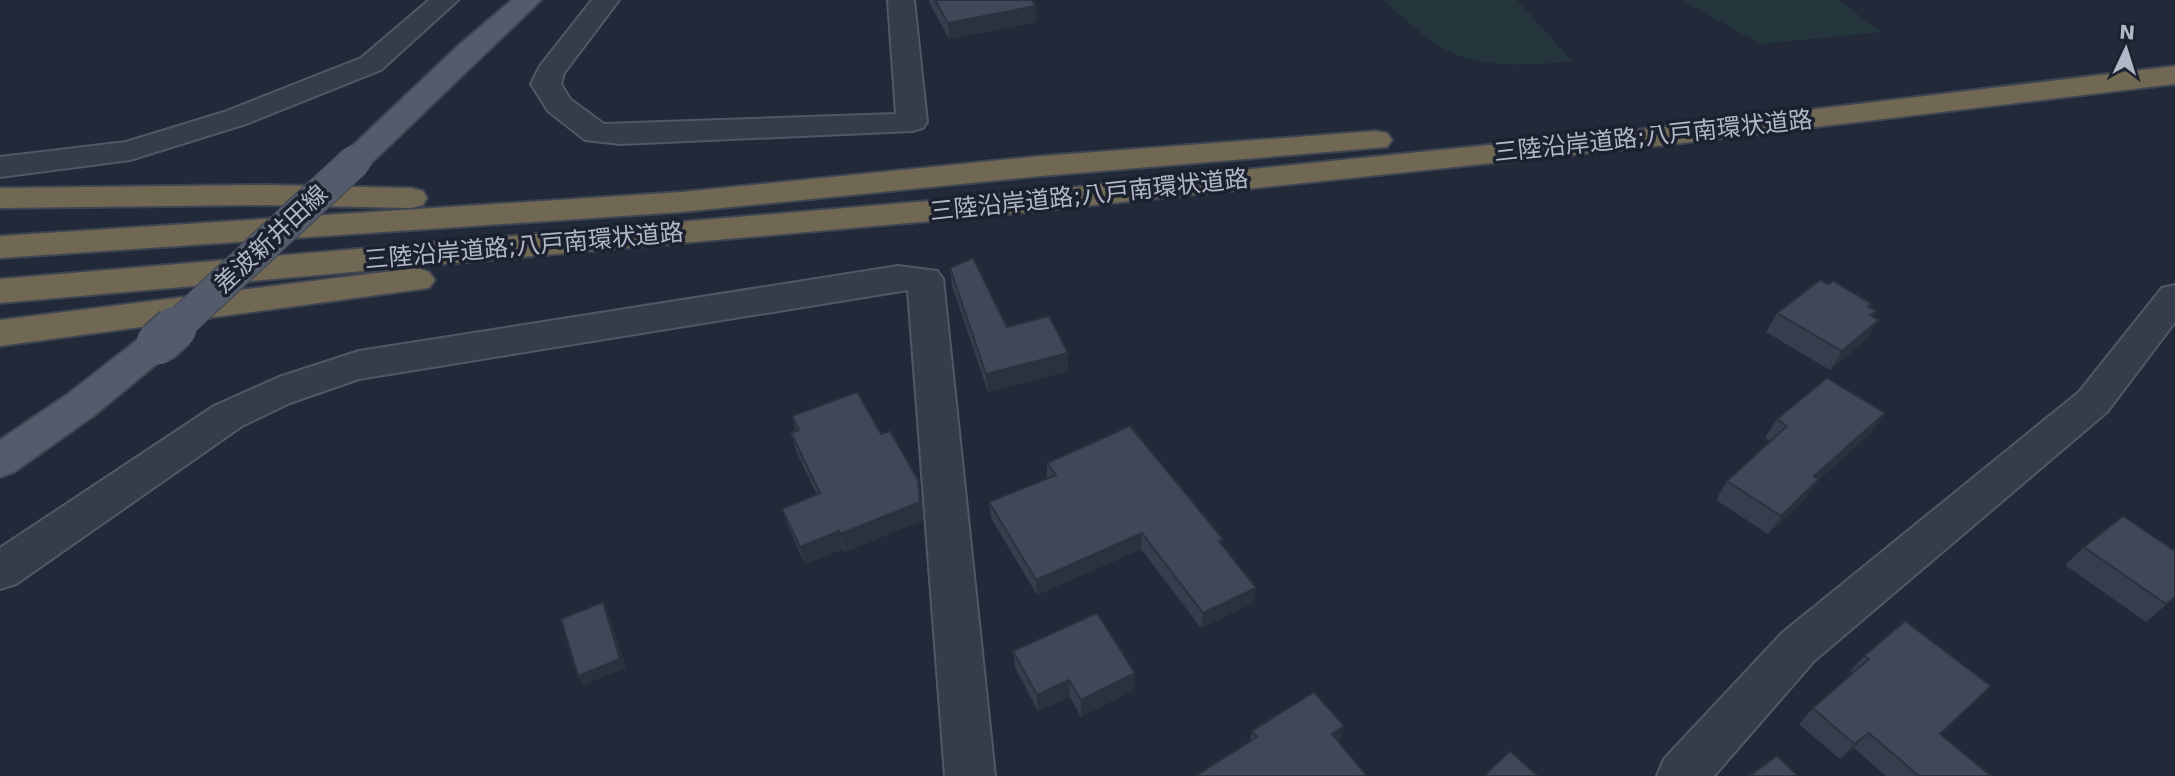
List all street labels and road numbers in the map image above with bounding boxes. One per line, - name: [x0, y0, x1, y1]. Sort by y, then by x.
- street label: 三陸沿岸道路;八戸南環状道路: [1492, 105, 1814, 167]
- street label: 三陸沿岸道路;八戸南環状道路: [928, 164, 1250, 226]
- street label: 差波新井田線: [209, 180, 333, 298]
- street label: 三陸沿岸道路;八戸南環状道路: [363, 218, 685, 274]

